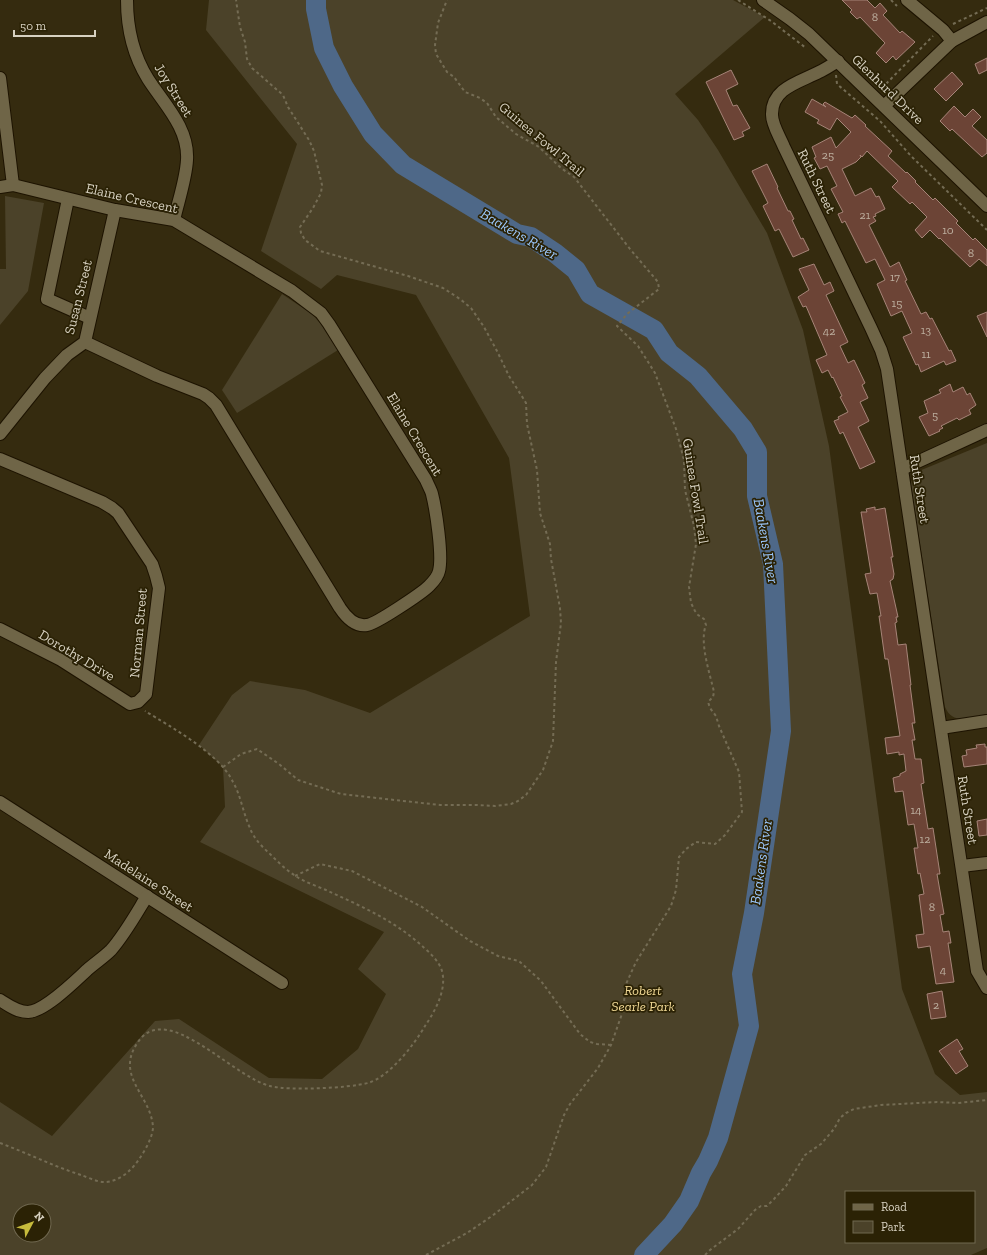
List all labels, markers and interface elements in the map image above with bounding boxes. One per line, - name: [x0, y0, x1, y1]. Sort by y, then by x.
- house number: 8: [872, 10, 878, 24]
- scale bar: [14, 12, 95, 38]
- text: 50 m: [20, 19, 47, 33]
- street label: Glenhurd Drive: [848, 51, 927, 128]
- street label: Joy Street: [150, 60, 197, 121]
- street label: Guinea Fowl Trail: [495, 99, 588, 180]
- street label: Ruth Street: [794, 146, 840, 217]
- house number: 25: [822, 148, 834, 162]
- street label: Elaine Crescent: [84, 180, 181, 218]
- water label: Baakens River: [477, 205, 561, 264]
- house number: 21: [860, 208, 871, 222]
- house number: 10: [942, 223, 954, 237]
- house number: 8: [968, 246, 974, 260]
- street label: Susan Street: [61, 257, 96, 336]
- house number: 17: [890, 270, 900, 284]
- house number: 15: [892, 296, 902, 310]
- house number: 13: [921, 323, 931, 337]
- house number: 42: [823, 324, 835, 338]
- house number: 11: [921, 347, 931, 361]
- street label: Elaine Crescent: [383, 389, 447, 480]
- house number: 5: [932, 408, 938, 422]
- street label: Guinea Fowl Trail: [679, 437, 712, 545]
- street label: Ruth Street: [906, 453, 933, 525]
- water label: Baakens River: [750, 497, 782, 586]
- street label: Norman Street: [126, 587, 151, 679]
- street label: Dorothy Drive: [36, 626, 118, 685]
- street label: Ruth Street: [954, 774, 981, 846]
- house number: 14: [910, 803, 922, 817]
- water label: Baakens River: [746, 817, 776, 906]
- house number: 12: [920, 832, 930, 846]
- street label: Madelaine Street: [101, 845, 197, 916]
- house number: 8: [929, 900, 935, 914]
- house number: 4: [940, 963, 947, 977]
- park label: Robert Searle Park: [611, 982, 675, 1015]
- house number: 2: [933, 998, 939, 1012]
- legend: [845, 1191, 975, 1243]
- text: Road: [881, 1200, 907, 1214]
- north arrow: [12, 1203, 52, 1243]
- text: N: [32, 1209, 47, 1225]
- text: Park: [881, 1220, 906, 1234]

